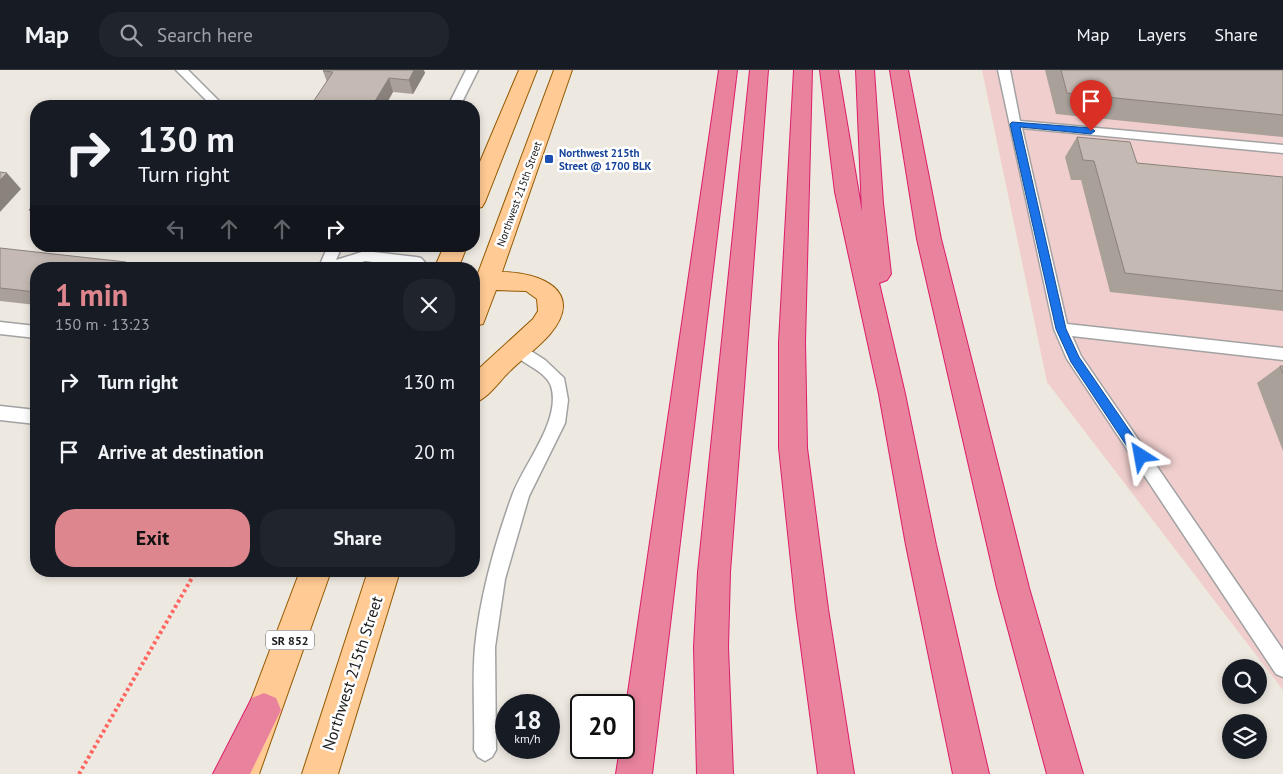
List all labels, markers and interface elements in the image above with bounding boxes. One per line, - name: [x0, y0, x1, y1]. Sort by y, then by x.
- search box: [99, 12, 449, 57]
- text: Map: [25, 19, 69, 50]
- icon: search: [117, 21, 145, 49]
- text: Search here: [157, 23, 253, 47]
- text: Map: [1077, 23, 1109, 46]
- text: Layers: [1137, 23, 1186, 46]
- text: Share: [1214, 23, 1258, 46]
- pin: [1070, 80, 1112, 131]
- icon: arrive: [1077, 87, 1105, 115]
- text: 130 m: [138, 116, 235, 162]
- icon: right: [55, 120, 120, 185]
- street label: Northwest 215th Street: [493, 139, 545, 248]
- place label: Northwest 215th Street @ 1700 BLK: [559, 146, 652, 173]
- marker: Northwest 215th Street @ 1700 BLK: [543, 153, 555, 165]
- text: Turn right: [138, 160, 230, 188]
- icon: left: [162, 215, 190, 243]
- icon: ahead: [215, 215, 243, 243]
- icon: ahead: [268, 215, 296, 243]
- icon: right: [321, 215, 349, 243]
- text: 1 min: [55, 275, 128, 314]
- button: close: [403, 279, 455, 331]
- text: 150 m · 13:23: [55, 314, 150, 334]
- icon: right: [55, 368, 83, 396]
- text: Turn right: [98, 370, 178, 394]
- text: 130 m: [403, 370, 455, 394]
- position arrow: [1114, 429, 1166, 481]
- icon: arrive: [55, 438, 83, 466]
- text: Arrive at destination: [98, 440, 264, 464]
- text: 20 m: [414, 440, 455, 464]
- button: Exit: [55, 509, 250, 567]
- button: Share: [260, 509, 455, 567]
- street label: Northwest 215th Street: [318, 593, 387, 753]
- road number: SR 852: [266, 630, 314, 650]
- map controls: [1222, 659, 1267, 759]
- button: search: [1222, 659, 1267, 704]
- speed limit sign: 20: [570, 694, 635, 759]
- text: 18: [513, 704, 542, 736]
- button: layers: [1222, 714, 1267, 759]
- text: km/h: [514, 731, 541, 746]

